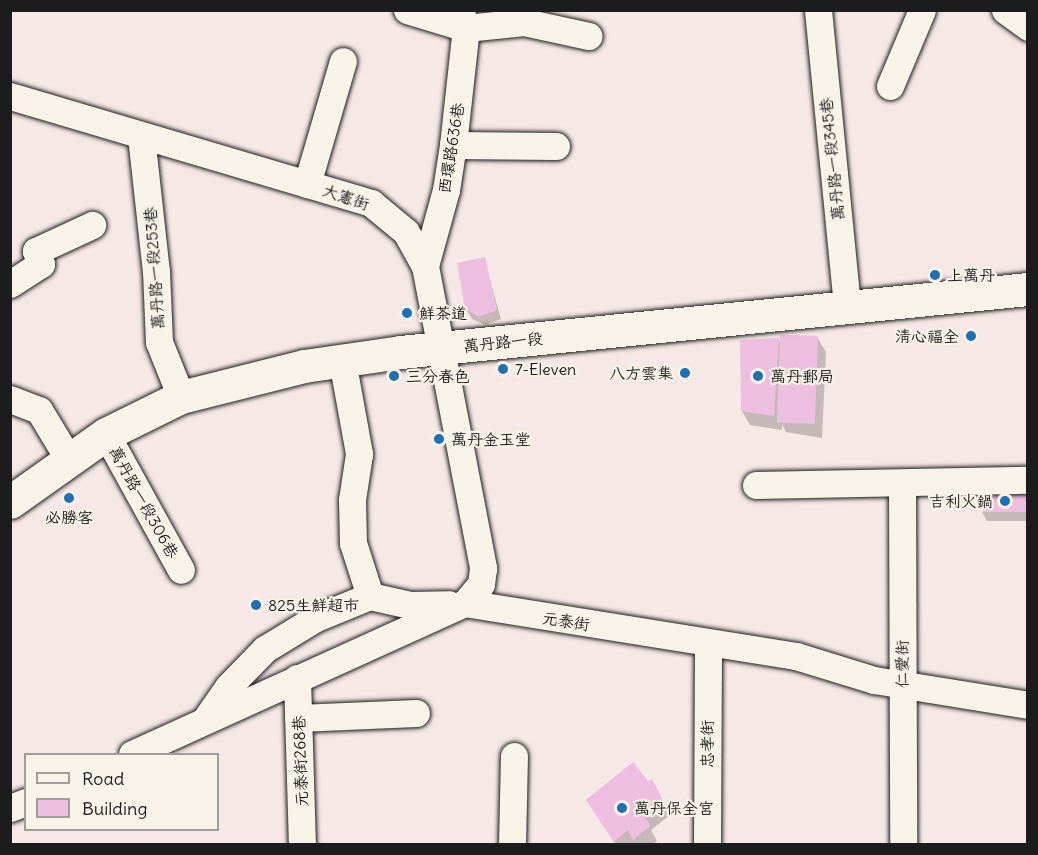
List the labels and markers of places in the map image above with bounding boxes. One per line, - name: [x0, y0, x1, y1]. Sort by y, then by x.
- place label: 上萬丹: [947, 265, 995, 285]
- marker: 上萬丹: [928, 268, 942, 282]
- place label: 鮮茶道: [419, 303, 467, 323]
- marker: 鮮茶道: [400, 306, 414, 320]
- place label: 清心福全: [895, 326, 959, 346]
- marker: 清心福全: [964, 329, 978, 343]
- place label: 7-Eleven: [515, 359, 576, 379]
- marker: 7-Eleven: [496, 362, 510, 376]
- place label: 八方雲集: [609, 363, 673, 383]
- place label: 三分春色: [406, 366, 470, 386]
- marker: 八方雲集: [678, 366, 692, 380]
- place label: 萬丹郵局: [770, 366, 834, 386]
- marker: 三分春色: [387, 369, 401, 383]
- marker: 萬丹郵局: [751, 369, 765, 383]
- place label: 萬丹金玉堂: [451, 429, 531, 449]
- marker: 萬丹金玉堂: [432, 432, 446, 446]
- marker: 必勝客: [62, 491, 76, 505]
- place label: 吉利火鍋: [929, 491, 993, 511]
- marker: 吉利火鍋: [998, 494, 1012, 508]
- place label: 必勝客: [45, 507, 93, 527]
- place label: 825生鮮超市: [268, 595, 359, 615]
- marker: 825生鮮超市: [249, 598, 263, 612]
- place label: 萬丹保全宮: [634, 798, 714, 818]
- marker: 萬丹保全宮: [615, 801, 629, 815]

